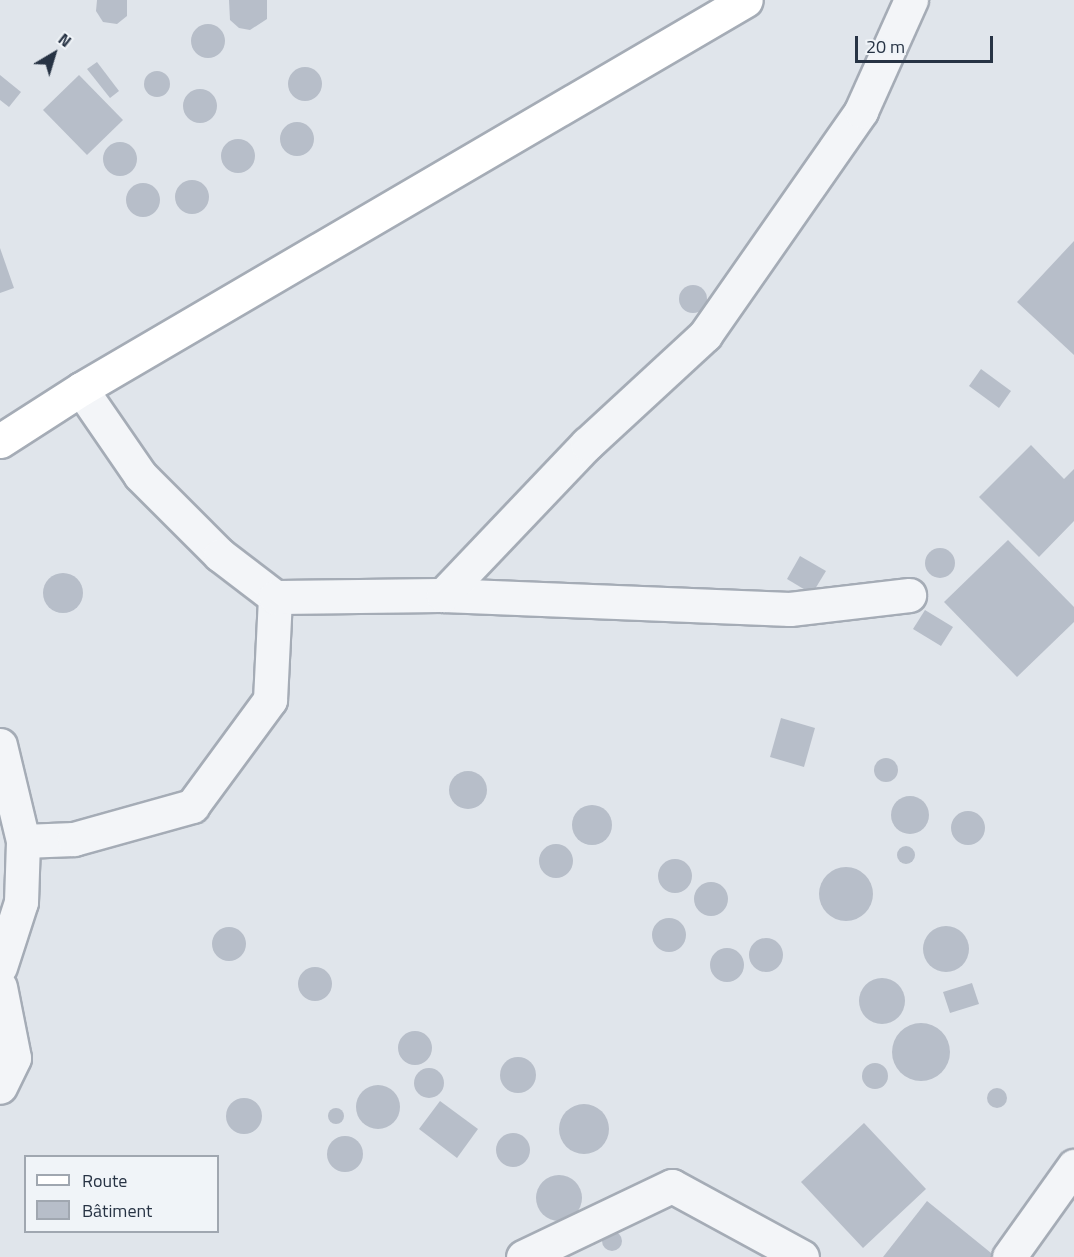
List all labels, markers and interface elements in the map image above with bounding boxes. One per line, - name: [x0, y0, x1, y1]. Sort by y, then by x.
- north arrow: [24, 24, 84, 84]
- scale bar: [858, 24, 996, 62]
- text: N: [53, 27, 77, 53]
- text: 20 m: [866, 33, 905, 60]
- legend: [24, 1155, 219, 1233]
- text: Route: [82, 1167, 127, 1194]
- text: Bâtiment: [82, 1197, 152, 1224]

